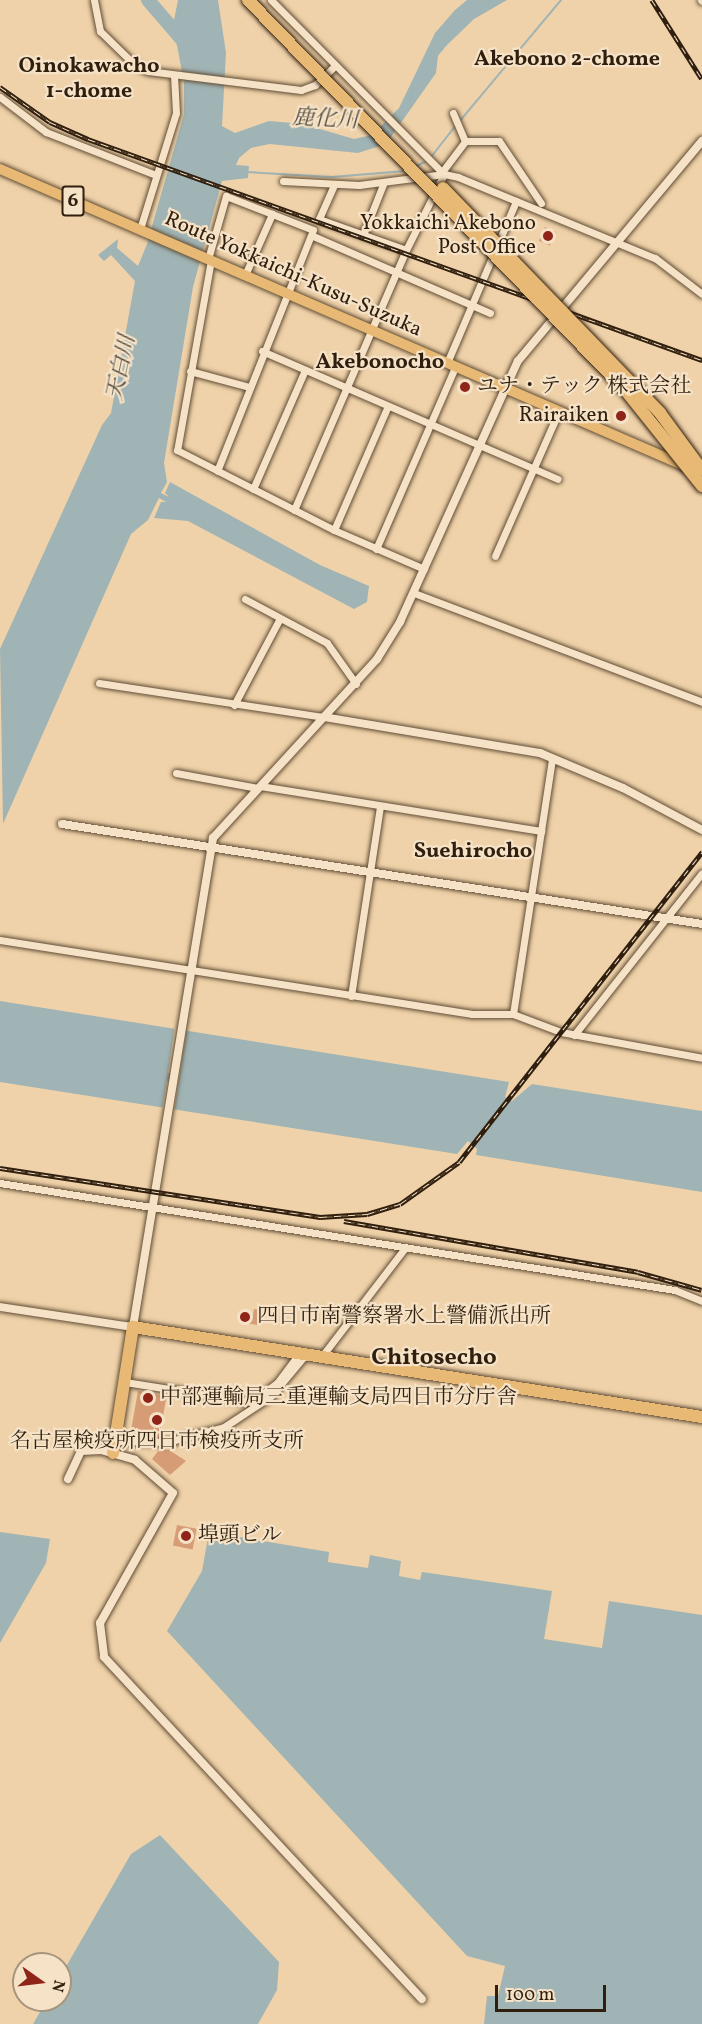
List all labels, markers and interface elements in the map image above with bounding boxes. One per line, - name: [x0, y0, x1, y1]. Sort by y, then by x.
- district label: Akebono 2-chome: [474, 47, 660, 73]
- district label: Oinokawacho 1-chome: [18, 53, 160, 104]
- water label: 鹿化川: [291, 105, 359, 135]
- road number: 6: [61, 184, 85, 218]
- street label: Route Yokkaichi-Kusu-Suzuka: [160, 207, 426, 343]
- place label: Yokkaichi Akebono Post Office: [360, 211, 536, 261]
- marker: Yokkaichi Akebono Post Office: [541, 229, 555, 243]
- water label: 天白川: [102, 333, 142, 403]
- district label: Akebonocho: [316, 350, 444, 376]
- place label: ユナ・テック 株式会社: [477, 374, 691, 400]
- marker: ユナ・テック 株式会社: [458, 380, 472, 394]
- place label: Rairaiken: [519, 403, 609, 429]
- marker: Rairaiken: [614, 409, 628, 423]
- district label: Suehirocho: [414, 839, 532, 865]
- place label: 四日市南警察署水上警備派出所: [257, 1304, 551, 1330]
- marker: 四日市南警察署水上警備派出所: [238, 1310, 252, 1324]
- district label: Chitosecho: [371, 1345, 497, 1373]
- place label: 中部運輸局三重運輸支局四日市分庁舎: [160, 1385, 517, 1411]
- marker: 中部運輸局三重運輸支局四日市分庁舎: [141, 1391, 155, 1405]
- marker: 名古屋検疫所四日市検疫所支所: [150, 1413, 164, 1427]
- place label: 名古屋検疫所四日市検疫所支所: [10, 1429, 304, 1455]
- place label: 埠頭ビル: [198, 1523, 282, 1549]
- marker: 埠頭ビル: [179, 1529, 193, 1543]
- north arrow: [12, 1952, 72, 2012]
- scale bar: [498, 1973, 609, 2011]
- text: N: [45, 1978, 70, 1994]
- text: 100 m: [506, 1983, 555, 2008]

